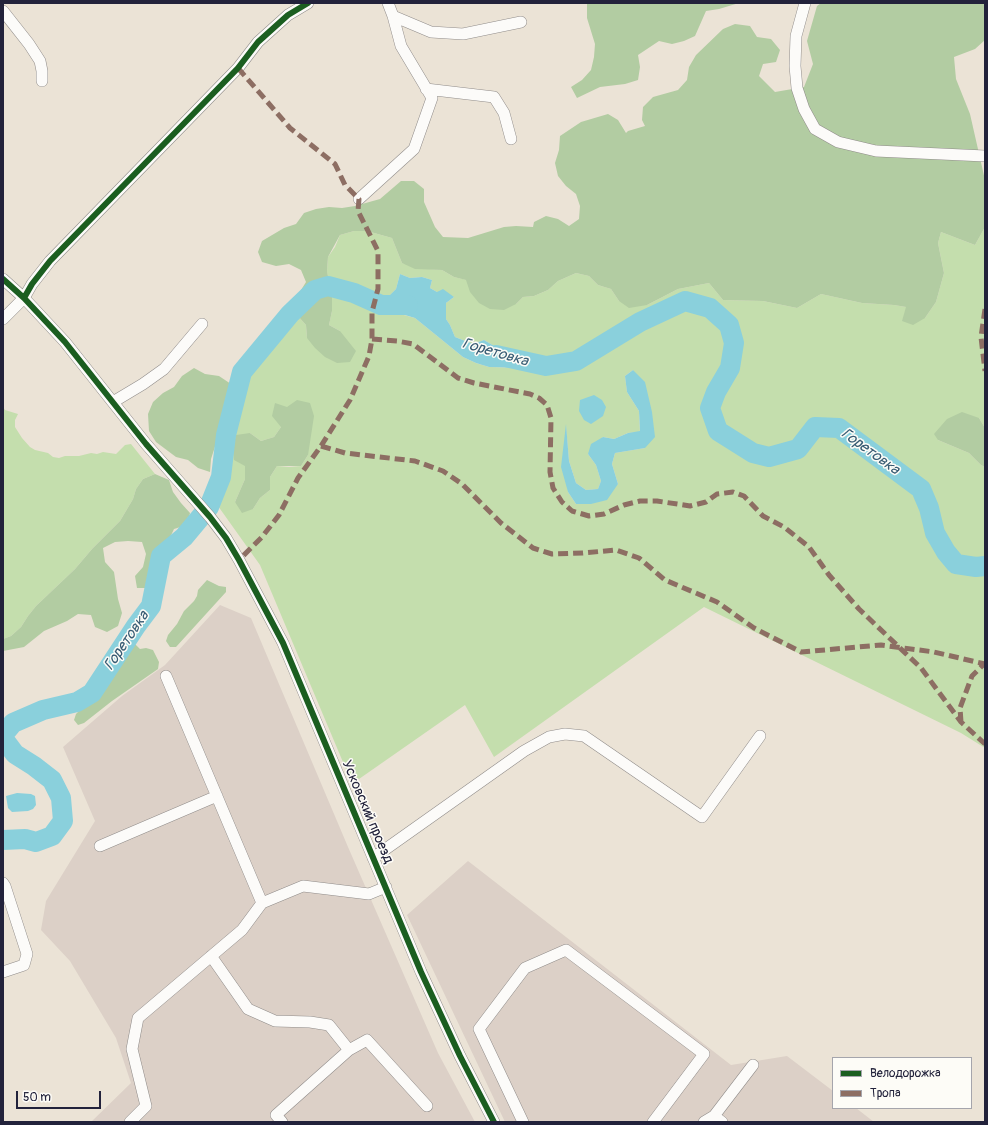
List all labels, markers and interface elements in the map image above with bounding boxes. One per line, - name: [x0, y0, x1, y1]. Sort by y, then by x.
- water label: Горетовка: [460, 335, 530, 371]
- water label: Горетовка: [837, 425, 903, 479]
- water label: Горетовка: [101, 608, 153, 674]
- street label: Усковский проезд: [338, 758, 396, 866]
- legend: [832, 1057, 972, 1109]
- text: Велодорожка: [870, 1066, 941, 1081]
- scale bar: [18, 1083, 103, 1109]
- text: Тропа: [870, 1086, 900, 1101]
- text: 50 m: [23, 1090, 51, 1105]

